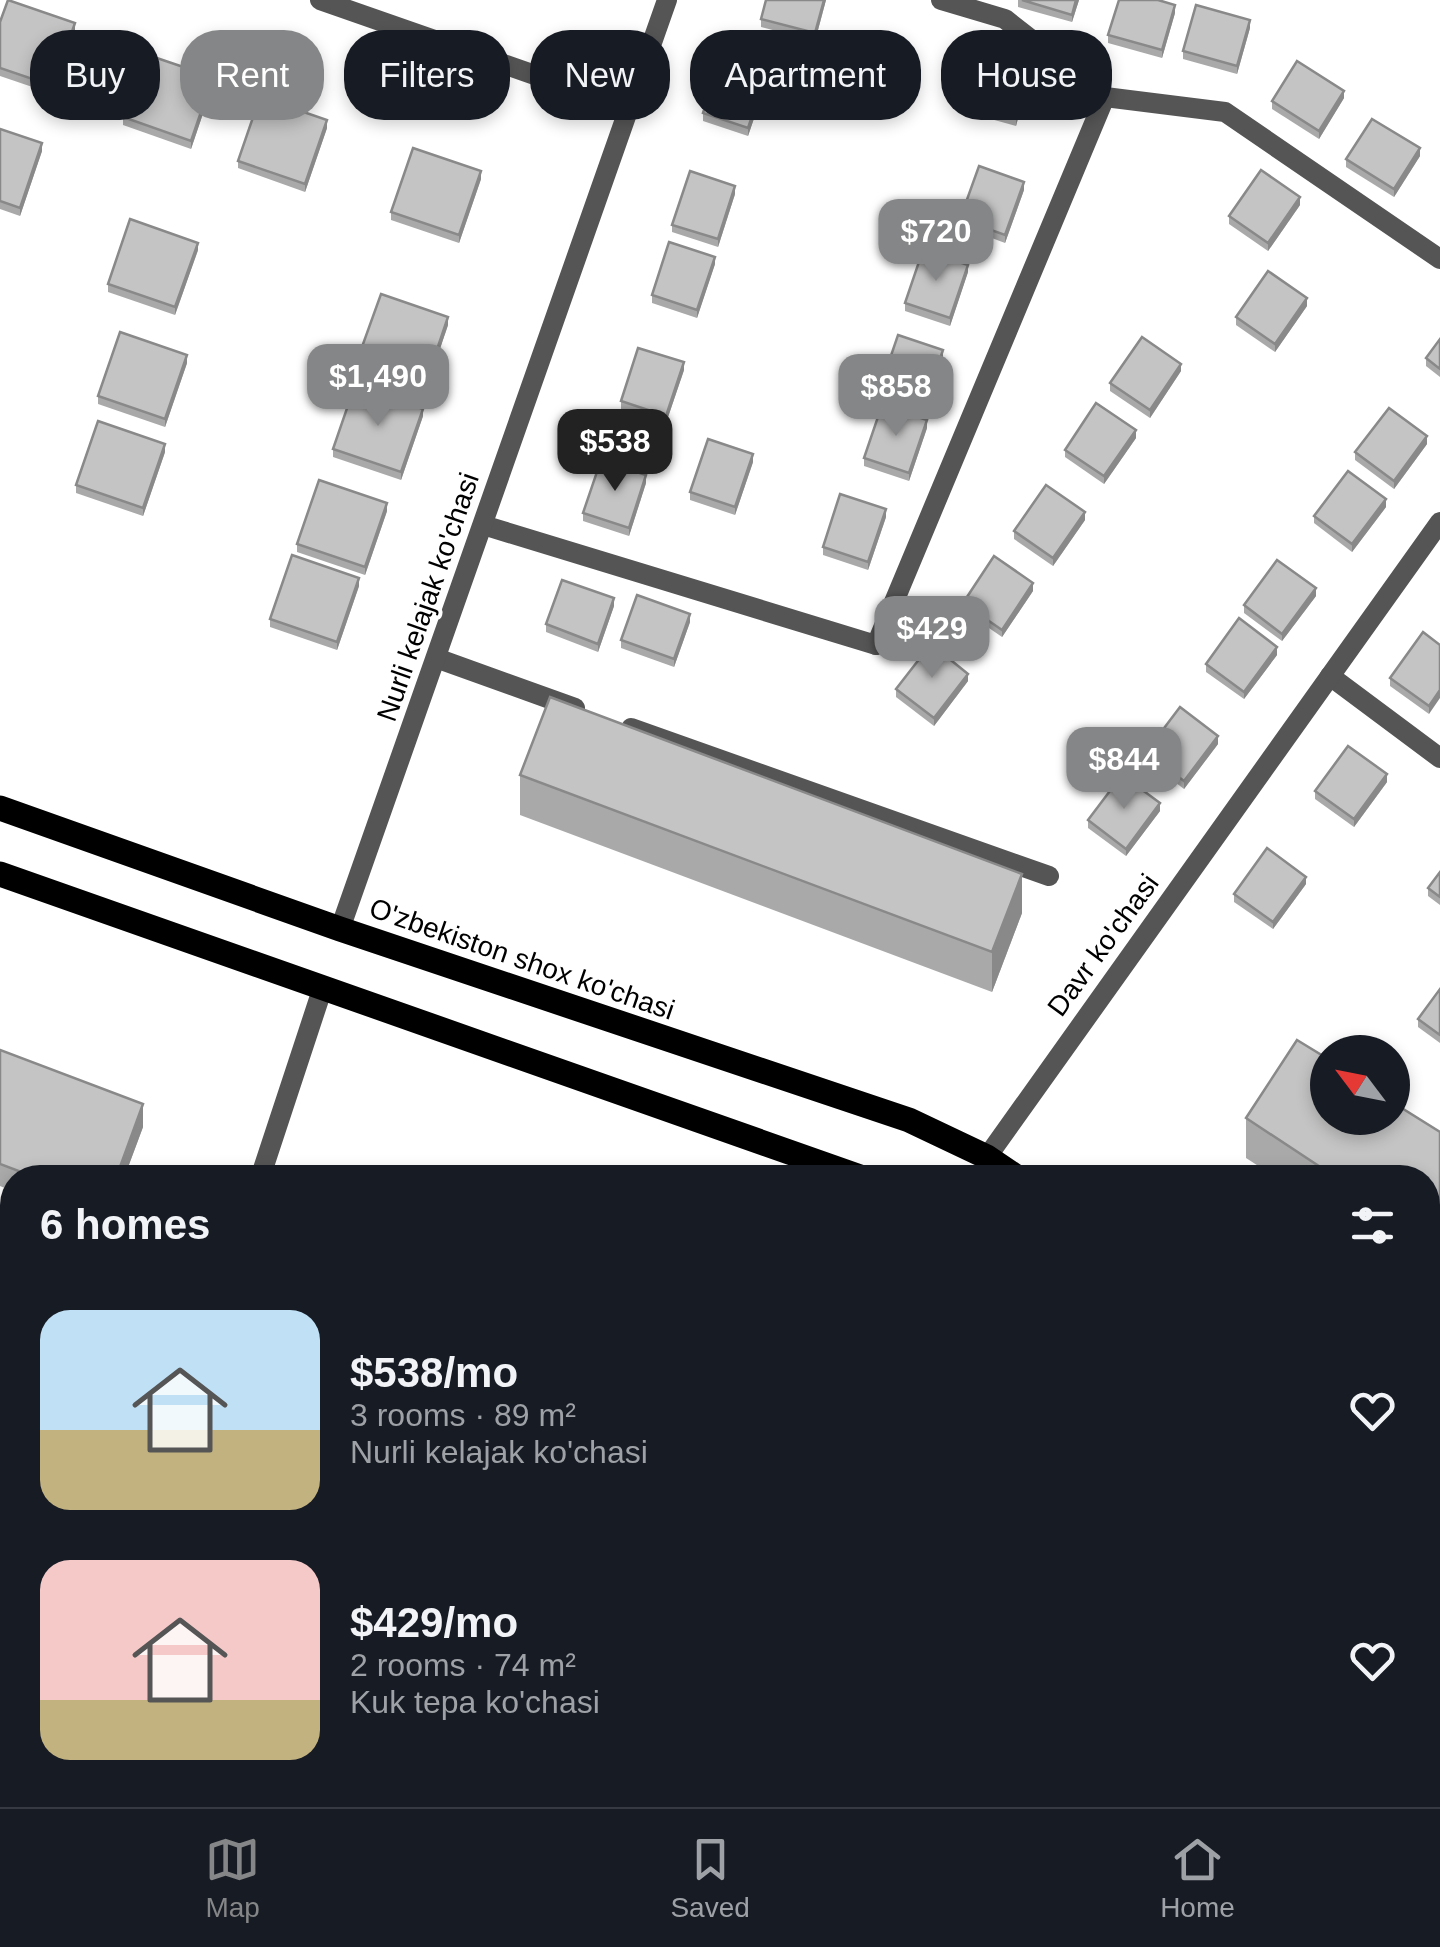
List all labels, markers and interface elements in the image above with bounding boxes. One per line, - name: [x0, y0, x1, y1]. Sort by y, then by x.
- chip: Buy: [30, 30, 160, 120]
- chip: Rent: [180, 30, 324, 120]
- chip: Filters: [344, 30, 510, 120]
- chip: New: [530, 30, 670, 120]
- chip: Apartment: [690, 30, 921, 120]
- chip: House: [941, 30, 1112, 120]
- pin: $720: [877, 199, 995, 284]
- text: $720: [900, 213, 972, 249]
- pin: $1,490: [297, 344, 459, 429]
- pin: $858: [837, 354, 955, 439]
- text: $1,490: [329, 358, 427, 394]
- text: $858: [860, 368, 932, 404]
- pin: $538: [556, 409, 674, 494]
- text: $538: [579, 423, 651, 459]
- street label: Nurli kelajak ko'chasi: [371, 469, 485, 725]
- pin: $429: [873, 596, 991, 681]
- text: $429: [896, 610, 968, 646]
- pin: $844: [1065, 727, 1183, 812]
- text: $844: [1088, 741, 1160, 777]
- street label: Davr ko'chasi: [1041, 868, 1165, 1022]
- street label: O'zbekiston shox ko'chasi: [365, 892, 679, 1026]
- north arrow: [1310, 1035, 1410, 1135]
- map controls: [1310, 1035, 1410, 1135]
- icon: filters: [1345, 1198, 1400, 1253]
- text: 6 homes: [40, 1201, 210, 1248]
- text: $538/mo: [350, 1349, 518, 1396]
- icon: home: [120, 1350, 240, 1470]
- icon: heart: [1345, 1383, 1400, 1438]
- text: 3 rooms · 89 m²: [350, 1397, 576, 1433]
- text: Nurli kelajak ko'chasi: [350, 1434, 648, 1470]
- text: $429/mo: [350, 1599, 518, 1646]
- icon: home: [120, 1600, 240, 1720]
- icon: heart: [1345, 1633, 1400, 1688]
- text: 2 rooms · 74 m²: [350, 1647, 576, 1683]
- text: Kuk tepa ko'chasi: [350, 1684, 600, 1720]
- tab: Map: [205, 1832, 260, 1924]
- tab: Saved: [670, 1832, 750, 1924]
- tab: Home: [1160, 1832, 1235, 1924]

